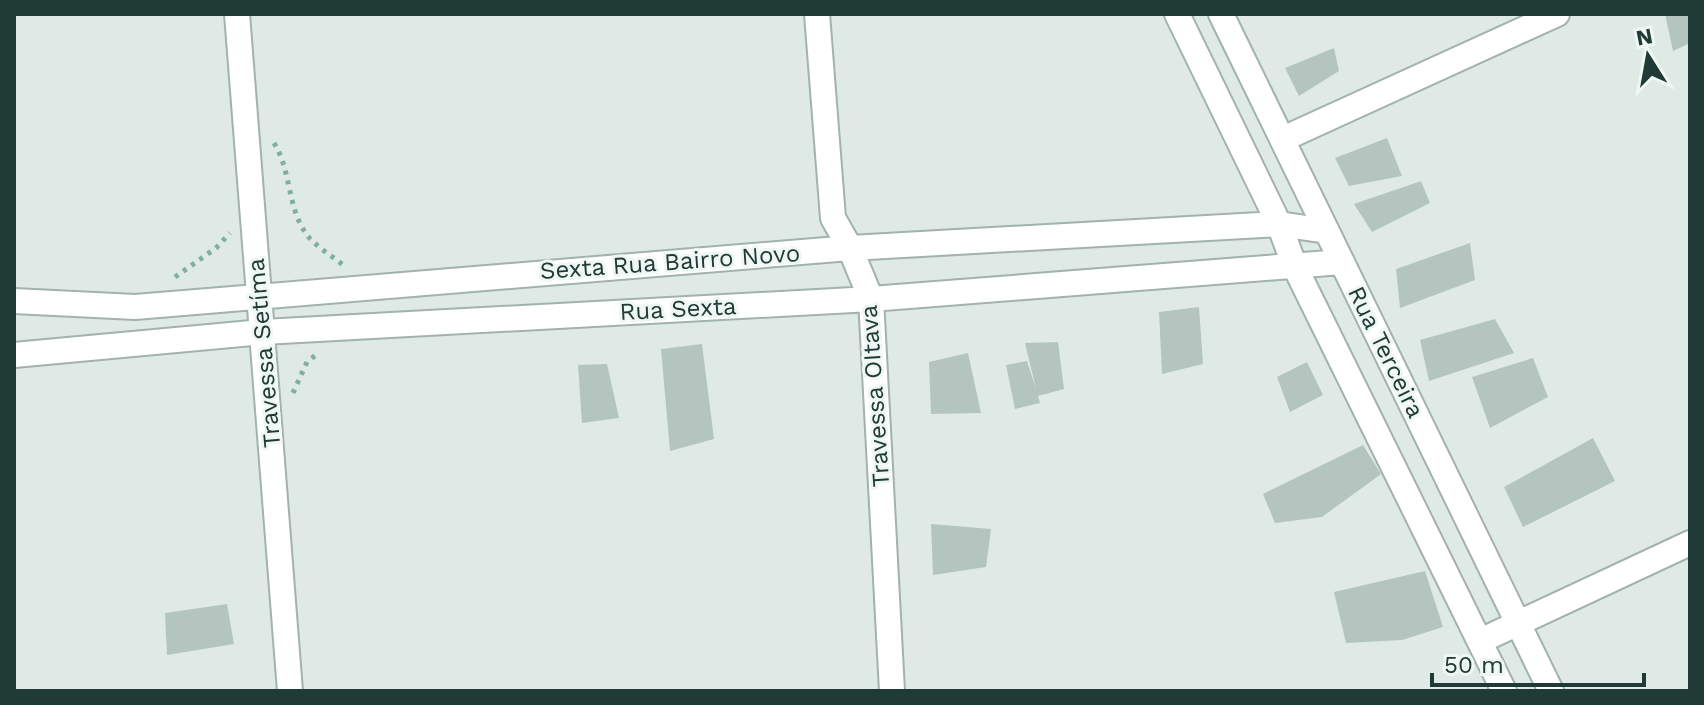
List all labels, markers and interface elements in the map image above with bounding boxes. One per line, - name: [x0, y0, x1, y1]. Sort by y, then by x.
- north arrow: [1608, 16, 1688, 96]
- text: N: [1634, 23, 1655, 51]
- street label: Sexta Rua Bairro Novo: [539, 239, 801, 285]
- street label: Travessa Setíma: [242, 257, 286, 449]
- street label: Rua Terceira: [1342, 282, 1430, 422]
- street label: Rua Sexta: [619, 292, 737, 326]
- street label: Travessa OItava: [855, 304, 895, 488]
- scale bar: [1432, 637, 1644, 687]
- text: 50 m: [1444, 651, 1504, 679]

